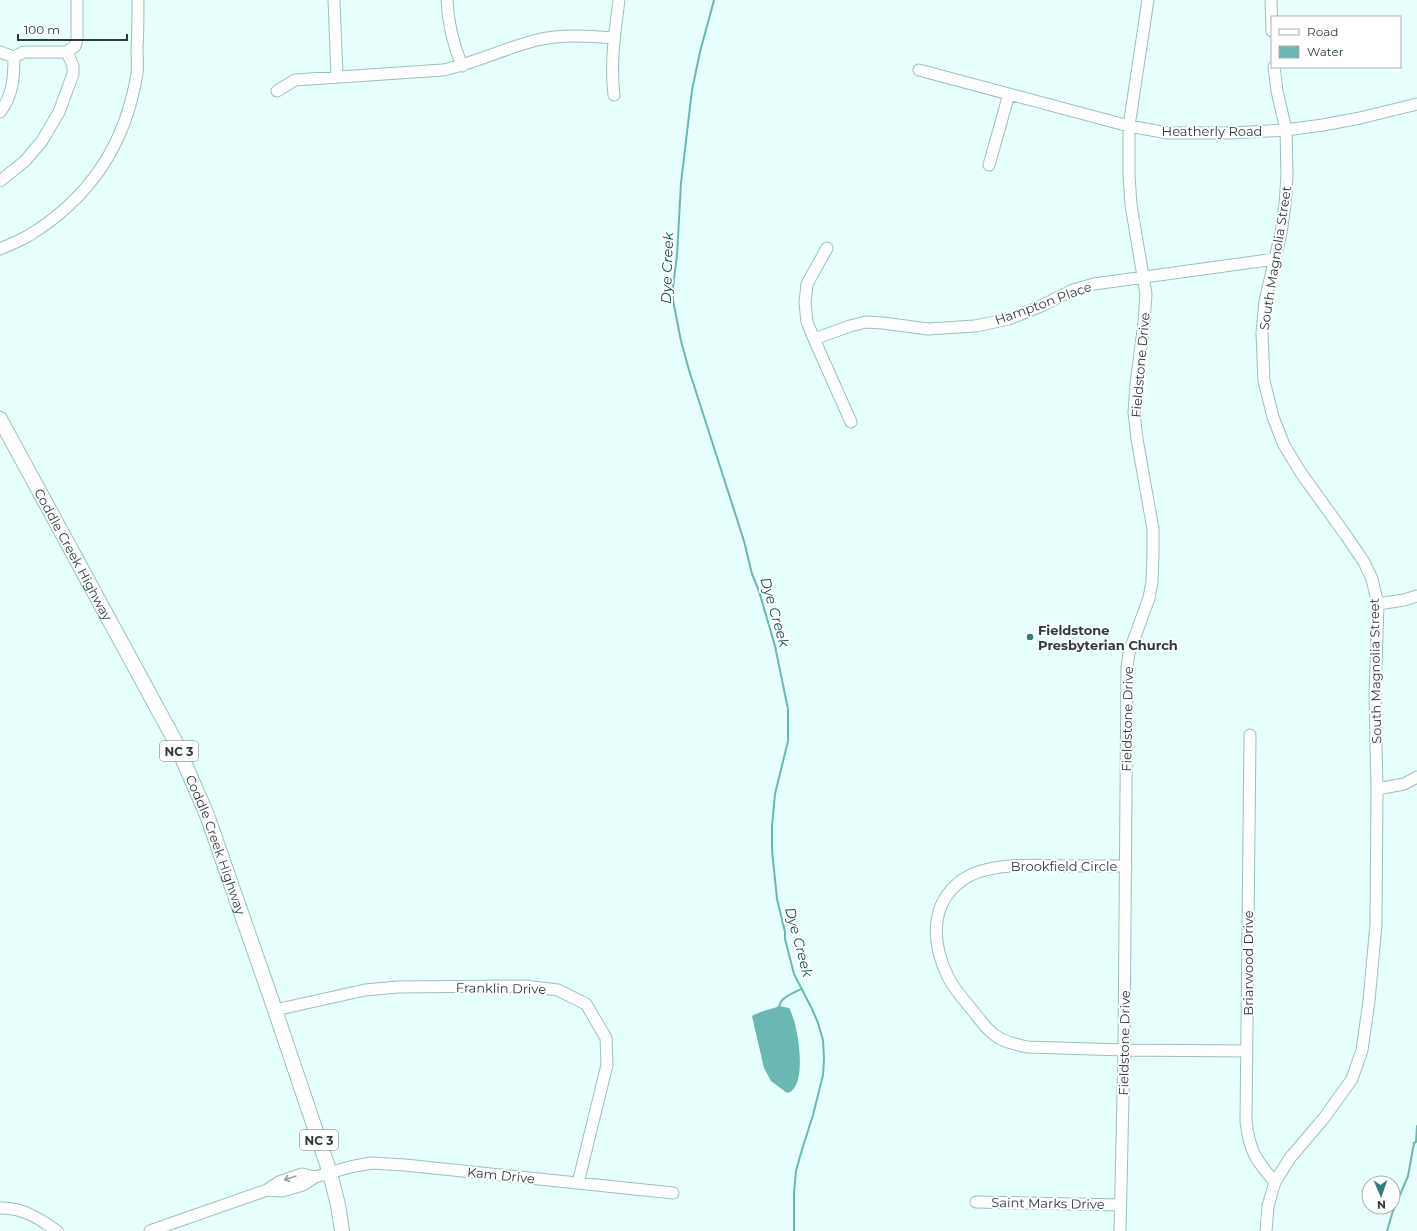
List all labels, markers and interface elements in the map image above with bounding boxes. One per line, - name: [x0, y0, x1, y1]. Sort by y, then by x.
- scale bar: [18, 16, 127, 42]
- legend: [1271, 16, 1401, 68]
- text: 100 m: [24, 22, 60, 37]
- text: Road: [1307, 24, 1338, 39]
- text: Water: [1307, 44, 1344, 59]
- street label: Heatherly Road: [1162, 123, 1262, 139]
- street label: South Magnolia Street: [1256, 185, 1294, 331]
- water label: Dye Creek: [657, 231, 677, 304]
- street label: Hampton Place: [992, 278, 1094, 328]
- street label: Fieldstone Drive: [1127, 312, 1153, 418]
- street label: Coddle Creek Highway: [31, 485, 116, 624]
- water label: Dye Creek: [756, 575, 794, 650]
- street label: South Magnolia Street: [1366, 598, 1384, 744]
- place label: Fieldstone Presbyterian Church: [1038, 622, 1178, 653]
- marker: Fieldstone Presbyterian Church: [1025, 632, 1035, 642]
- street label: Fieldstone Drive: [1118, 666, 1136, 772]
- road number: NC 3: [160, 741, 198, 761]
- street label: Coddle Creek Highway: [182, 772, 249, 918]
- street label: Brookfield Circle: [1011, 858, 1118, 874]
- water label: Dye Creek: [781, 905, 817, 980]
- street label: Briarwood Drive: [1240, 910, 1256, 1016]
- street label: Franklin Drive: [456, 979, 546, 997]
- street label: Fieldstone Drive: [1115, 990, 1133, 1096]
- road number: NC 3: [300, 1130, 338, 1150]
- street label: Kam Drive: [466, 1163, 536, 1187]
- one-way arrow: [284, 1175, 297, 1182]
- north arrow: [1361, 1175, 1401, 1215]
- street label: Saint Marks Drive: [991, 1194, 1105, 1212]
- text: N: [1377, 1198, 1386, 1212]

